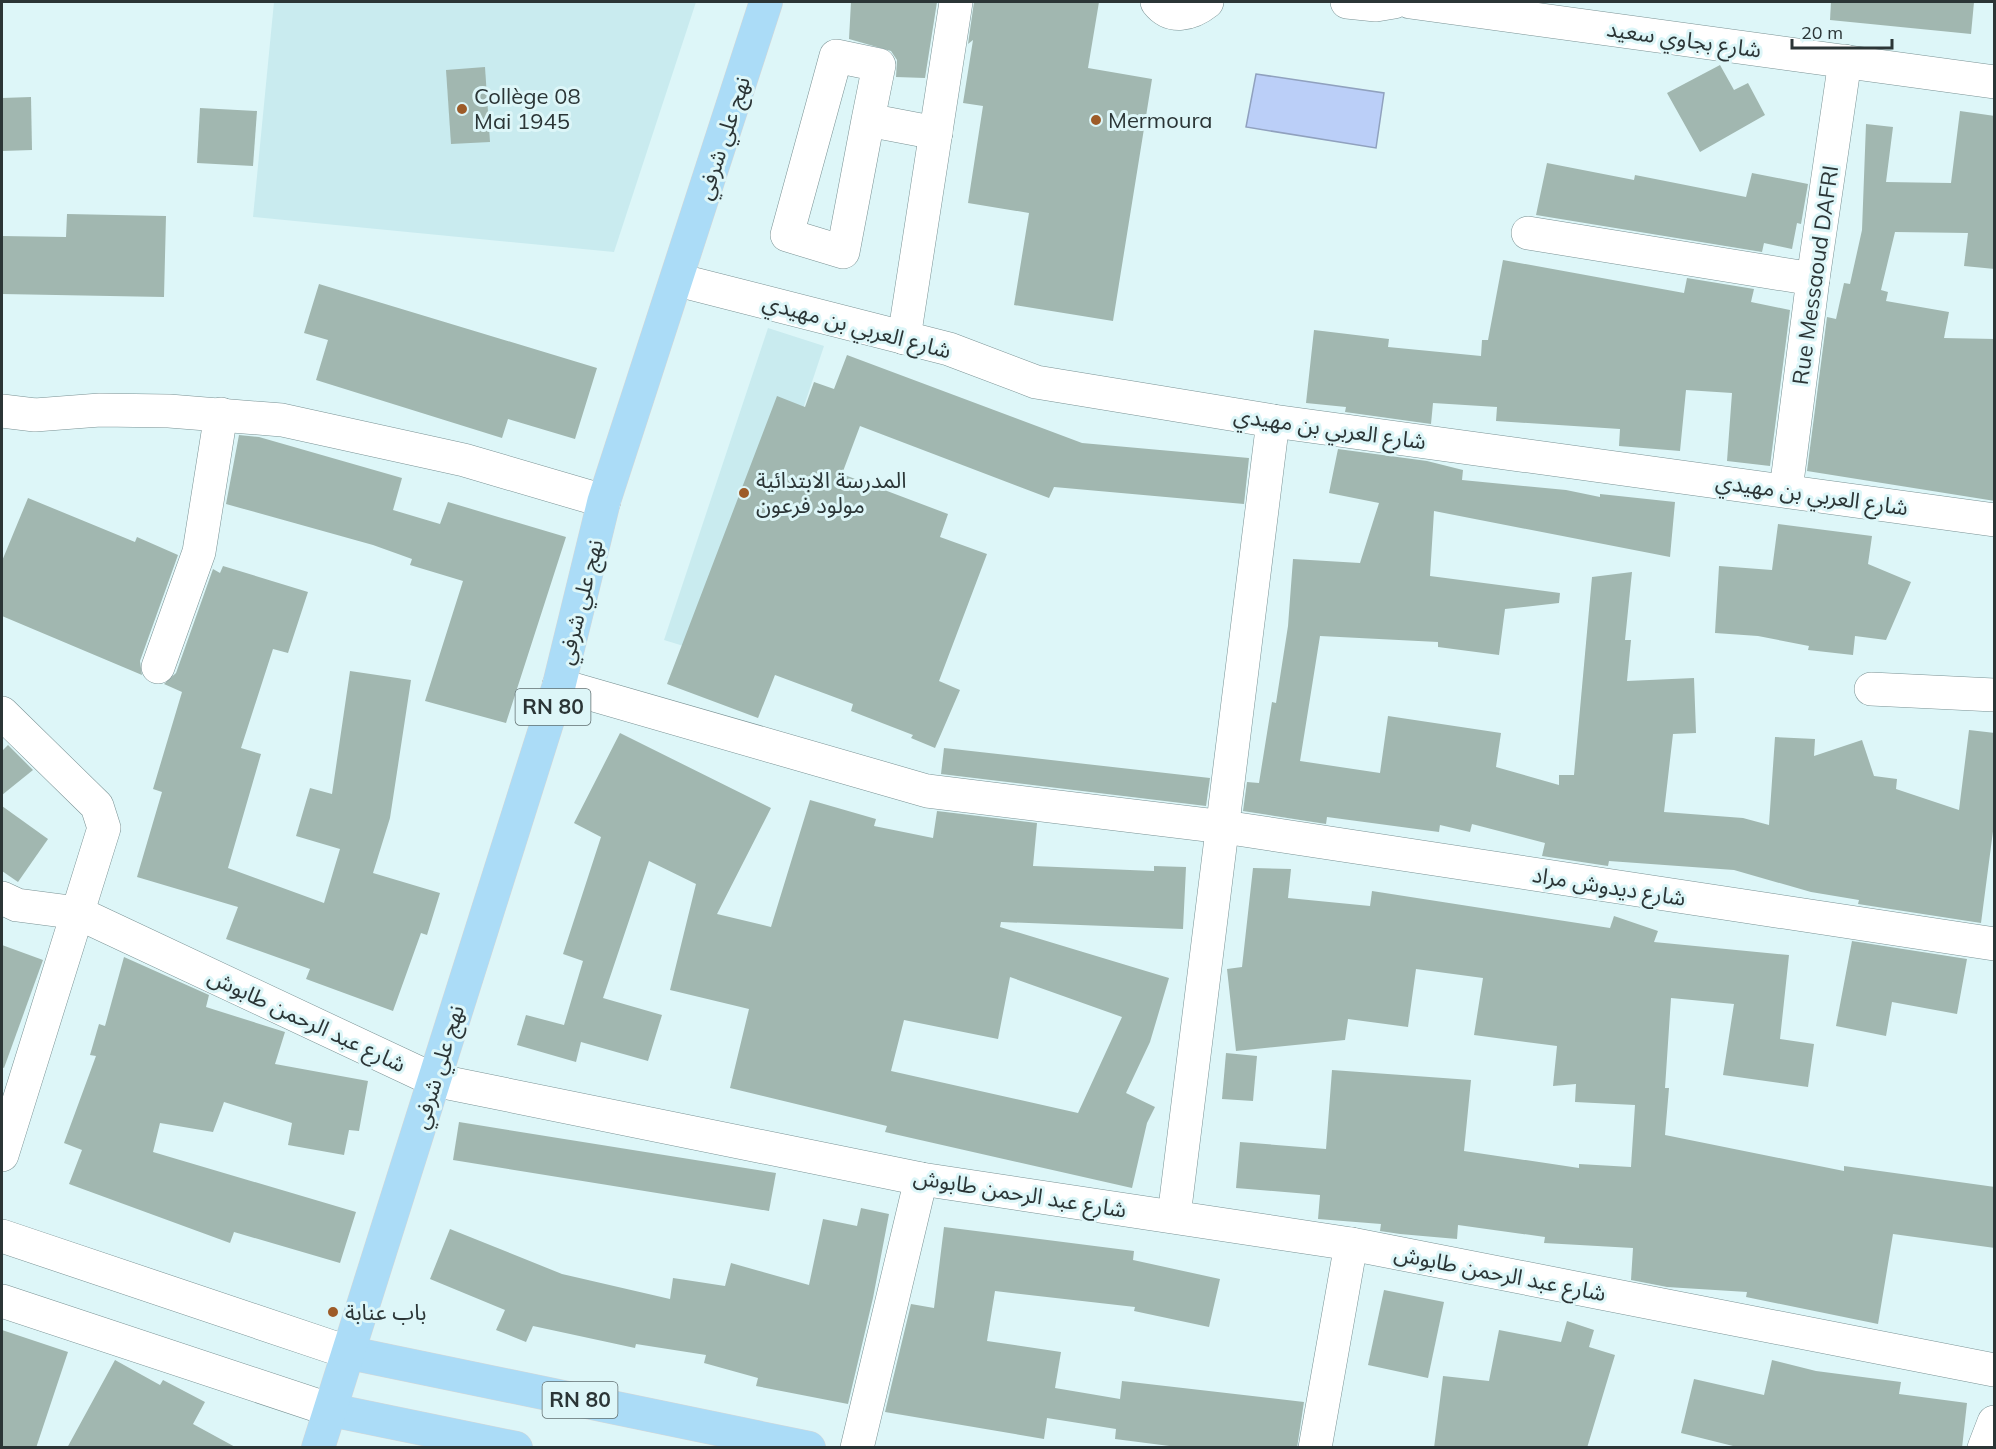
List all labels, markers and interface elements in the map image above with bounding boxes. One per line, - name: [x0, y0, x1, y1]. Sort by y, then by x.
- scale bar: [1792, 12, 1892, 50]
- street label: شارع بجاوي سعيد: [1604, 14, 1763, 67]
- text: 20 m: [1801, 21, 1843, 44]
- street label: نهج علي شرفي: [690, 73, 759, 204]
- place label: Collège 08 Mai 1945: [474, 82, 581, 135]
- marker: Collège 08 Mai 1945: [455, 102, 469, 116]
- place label: Mermoura: [1108, 106, 1212, 134]
- marker: Mermoura: [1089, 113, 1103, 127]
- street label: Rue Messaoud DAFRI: [1786, 163, 1844, 387]
- street label: شارع العربي بن مهيدي: [759, 287, 954, 368]
- street label: شارع العربي بن مهيدي: [1232, 401, 1428, 458]
- place label: المدرسة الابتدائية مولود فرعون: [756, 466, 906, 519]
- street label: شارع العربي بن مهيدي: [1714, 467, 1910, 524]
- marker: المدرسة الابتدائية مولود فرعون: [737, 486, 751, 500]
- street label: نهج علي شرفي: [551, 536, 612, 668]
- road number: RN 80: [516, 689, 590, 725]
- street label: شارع ديدوش مراد: [1530, 860, 1688, 915]
- street label: شارع عبد الرحمن طابوش: [202, 962, 410, 1081]
- street label: نهج علي شرفي: [406, 1002, 473, 1133]
- street label: شارع عبد الرحمن طابوش: [911, 1162, 1128, 1227]
- street label: شارع عبد الرحمن طابوش: [1391, 1239, 1608, 1310]
- place label: باب عنابة: [345, 1298, 427, 1326]
- marker: باب عنابة: [326, 1305, 340, 1319]
- road number: RN 80: [542, 1382, 618, 1418]

